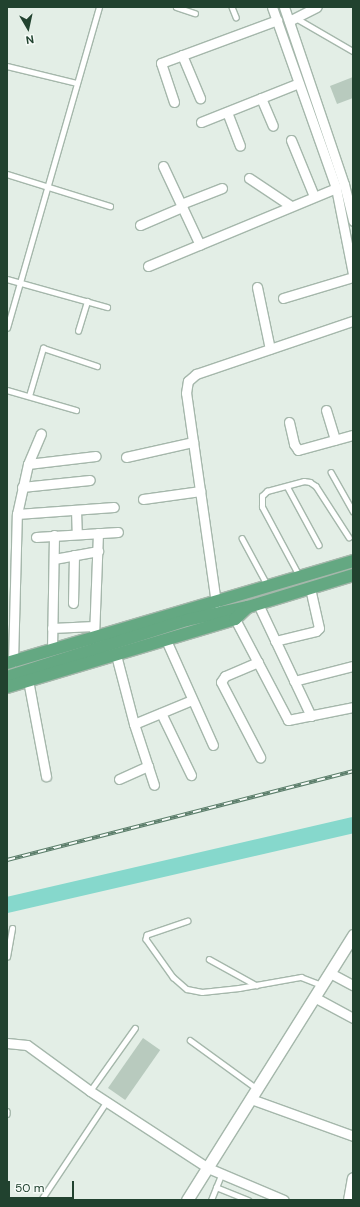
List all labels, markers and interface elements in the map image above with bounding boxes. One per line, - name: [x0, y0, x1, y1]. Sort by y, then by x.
- north arrow: [8, 8, 48, 48]
- text: N: [25, 32, 35, 47]
- scale bar: [10, 1173, 76, 1199]
- text: 50 m: [15, 1180, 44, 1196]

